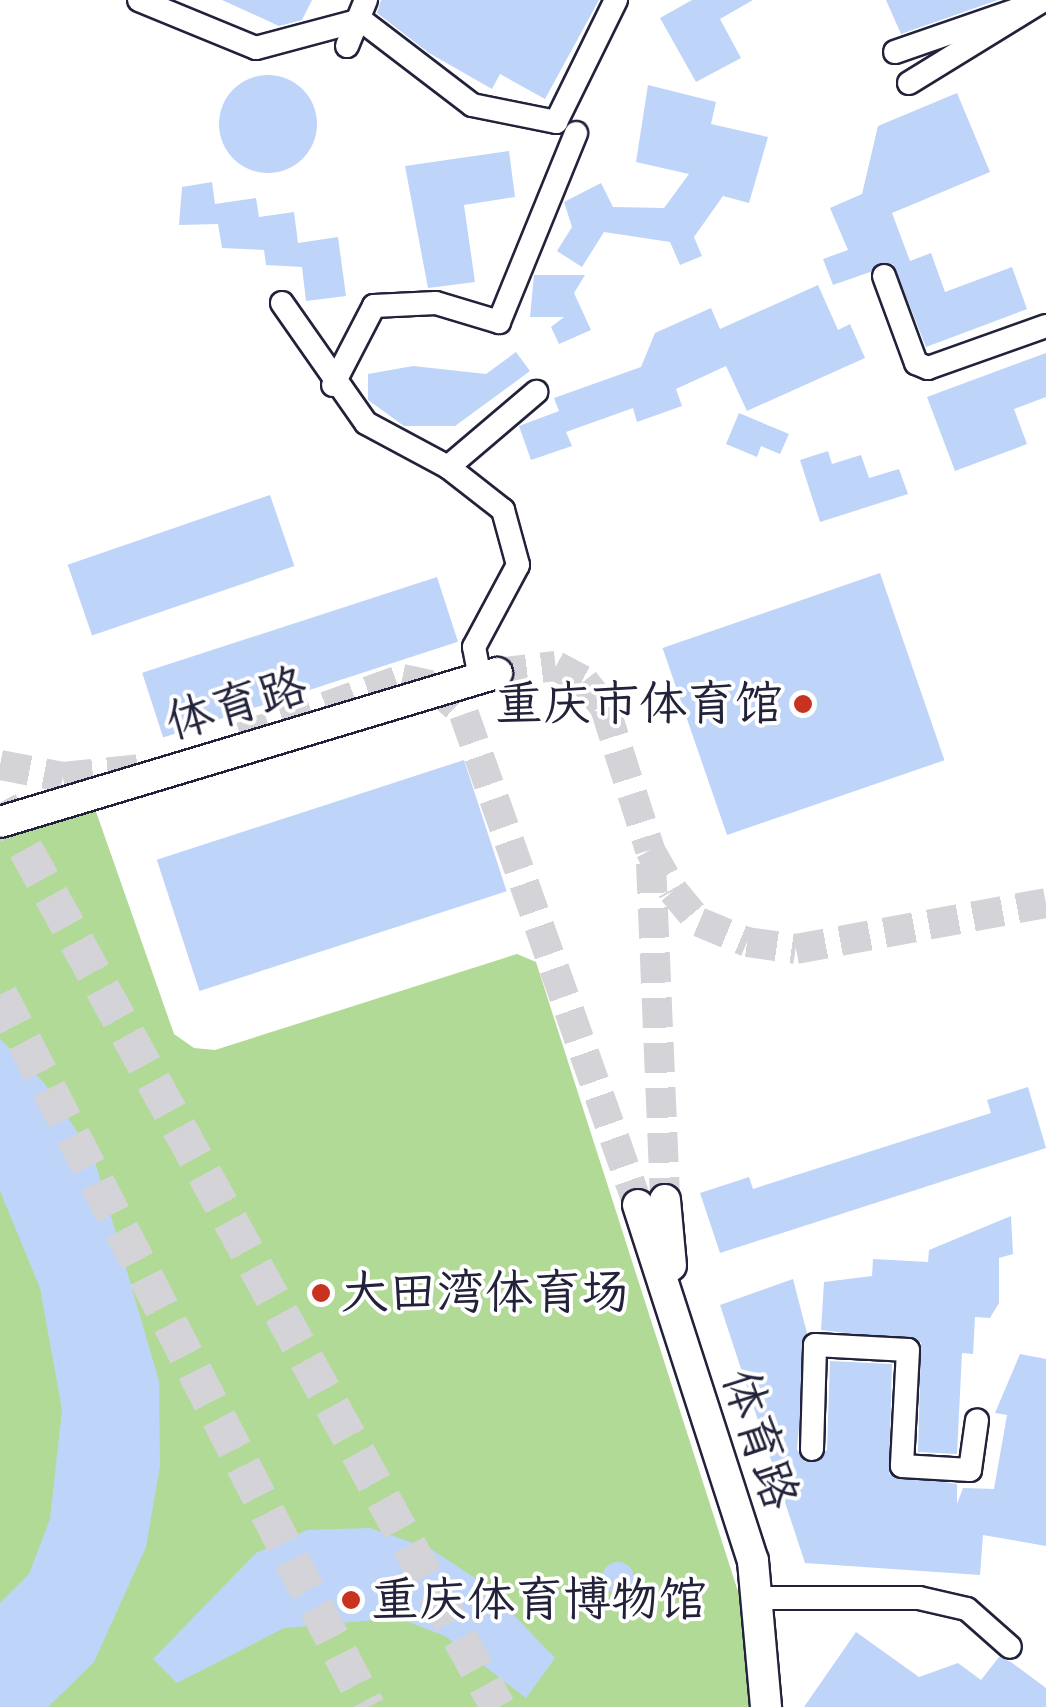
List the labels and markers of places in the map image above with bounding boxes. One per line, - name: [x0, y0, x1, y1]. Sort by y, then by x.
- place label: 重庆市体育馆: [495, 675, 783, 733]
- marker: 重庆市体育馆: [792, 693, 814, 715]
- place label: 大田湾体育场: [341, 1264, 629, 1322]
- marker: 大田湾体育场: [310, 1282, 332, 1304]
- place label: 重庆体育博物馆: [371, 1571, 707, 1629]
- marker: 重庆体育博物馆: [340, 1589, 362, 1611]

